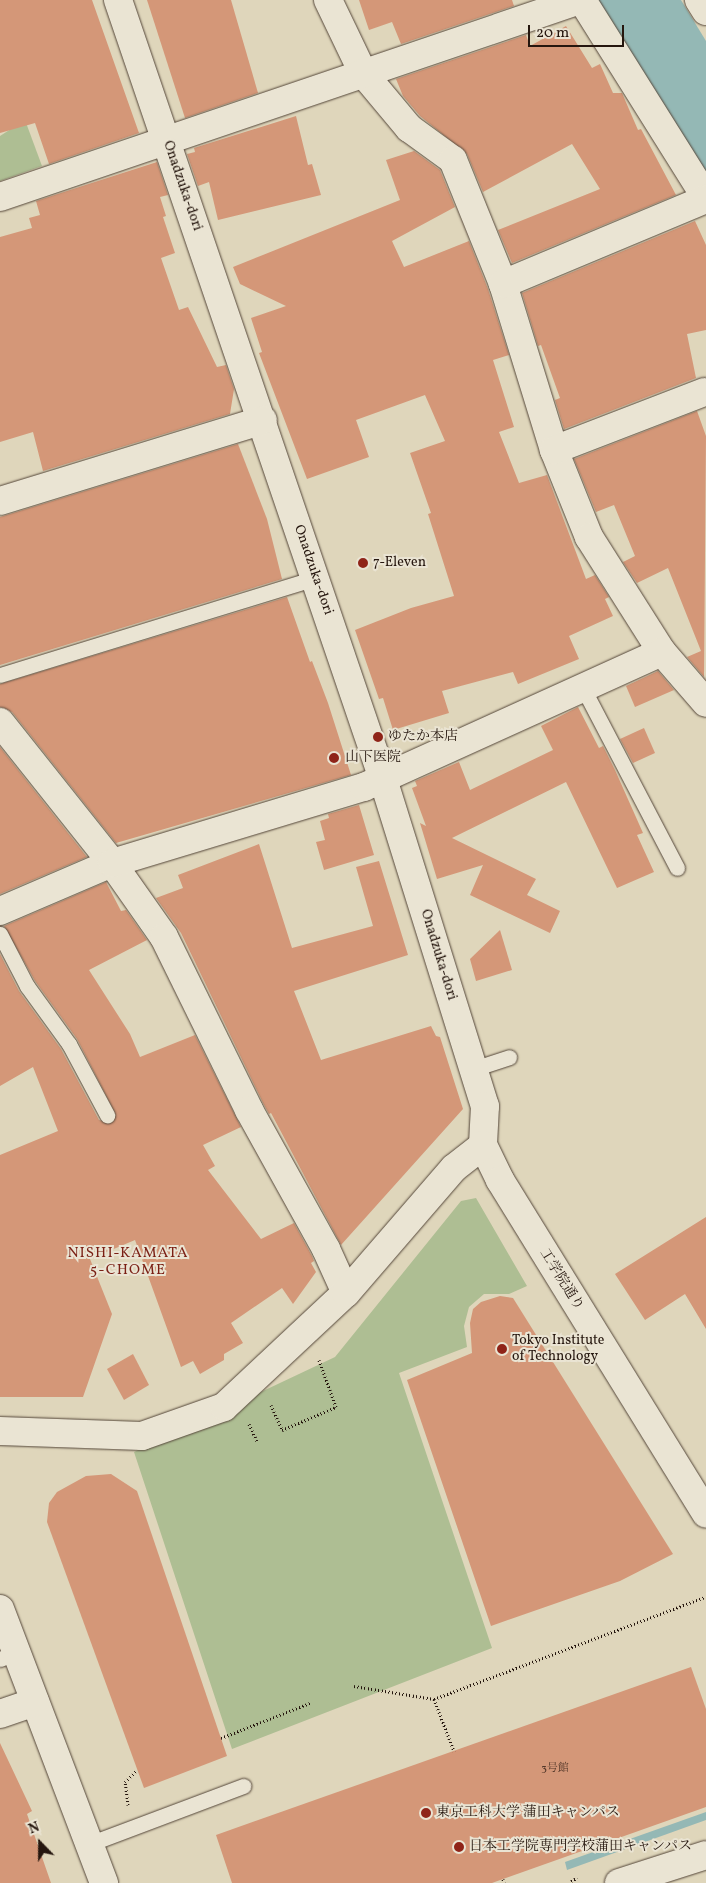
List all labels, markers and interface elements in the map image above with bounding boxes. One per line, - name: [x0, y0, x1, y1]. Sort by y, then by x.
- scale bar: [531, 15, 627, 47]
- text: 20 m: [536, 23, 569, 44]
- street label: Onadzuka-dori: [159, 139, 205, 233]
- street label: Onadzuka-dori: [290, 523, 336, 617]
- place label: 7-Eleven: [373, 555, 426, 571]
- marker: 7-Eleven: [357, 557, 369, 569]
- place label: ゆたか本店: [388, 729, 458, 745]
- marker: ゆたか本店: [372, 731, 384, 743]
- place label: 山下医院: [345, 750, 401, 766]
- marker: 山下医院: [327, 751, 341, 765]
- street label: Onadzuka-dori: [416, 907, 460, 1003]
- district label: NISHI-KAMATA 5-CHOME: [66, 1244, 190, 1279]
- street label: 工学院通り: [535, 1246, 587, 1314]
- place label: Tokyo Institute of Technology: [512, 1333, 604, 1365]
- marker: Tokyo Institute of Technology: [496, 1343, 508, 1355]
- house number: 3号館: [541, 1762, 569, 1776]
- place label: 東京工科大学 蒲田キャンパス: [436, 1805, 621, 1821]
- marker: 東京工科大学 蒲田キャンパス: [420, 1807, 432, 1819]
- north arrow: [15, 1818, 65, 1868]
- text: N: [26, 1818, 42, 1839]
- place label: 日本工学院専門学校蒲田キャンパス: [469, 1839, 693, 1855]
- marker: 日本工学院専門学校蒲田キャンパス: [453, 1841, 465, 1853]

